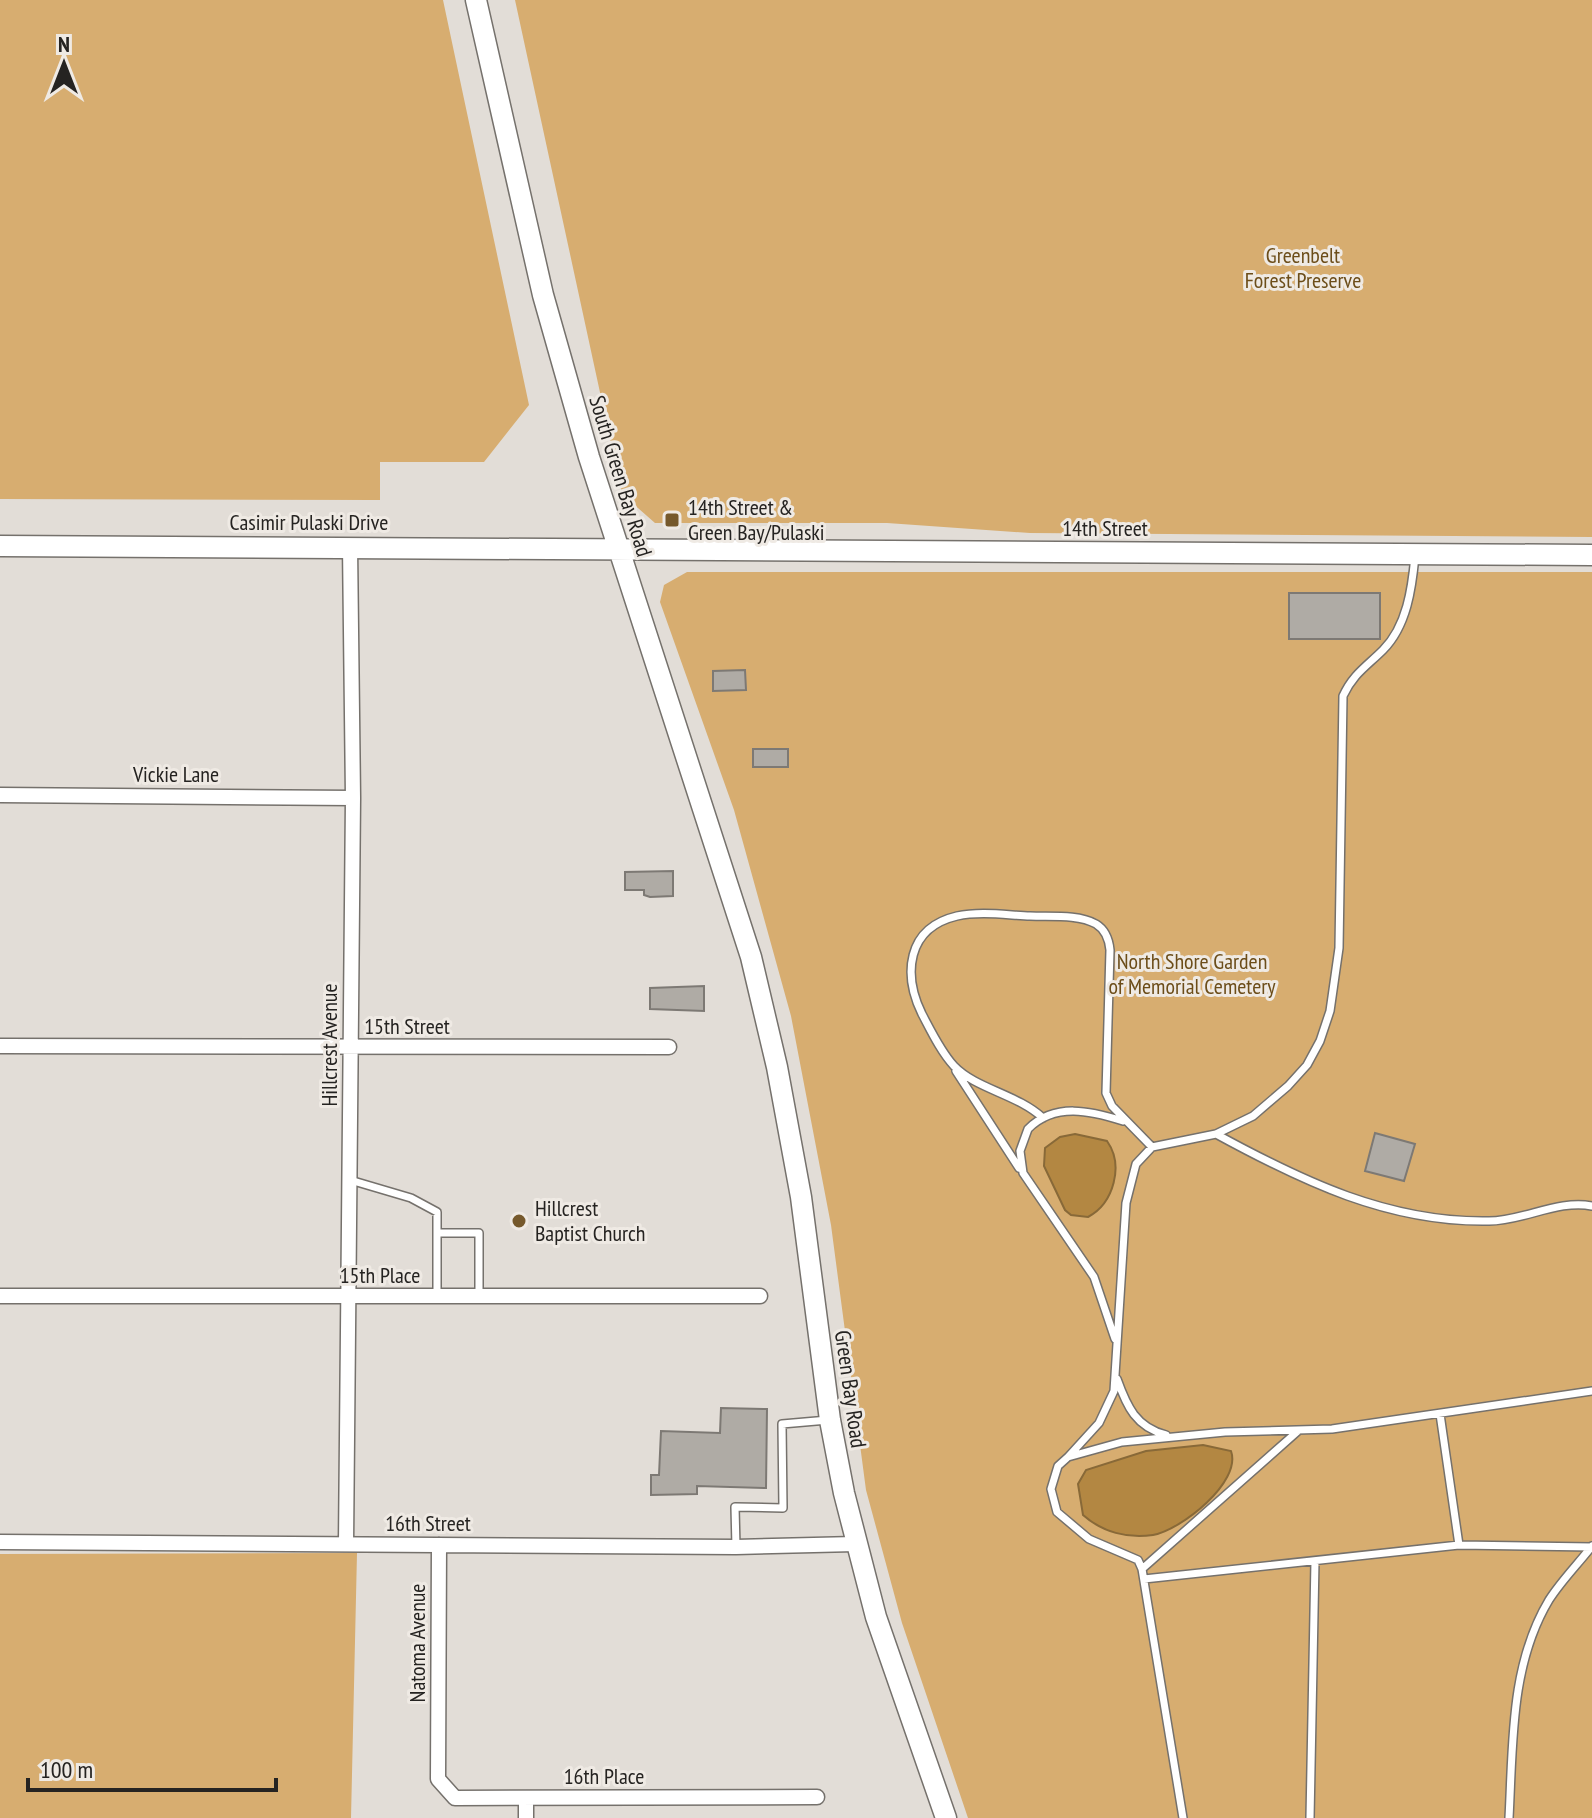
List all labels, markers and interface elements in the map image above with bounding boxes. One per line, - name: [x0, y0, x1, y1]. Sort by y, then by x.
- north arrow: [24, 24, 104, 104]
- text: N: [58, 30, 70, 58]
- park label: Greenbelt Forest Preserve: [1245, 241, 1361, 294]
- street label: South Green Bay Road: [583, 392, 659, 560]
- place label: 14th Street & Green Bay/Pulaski: [688, 493, 825, 546]
- street label: Casimir Pulaski Drive: [230, 508, 388, 536]
- marker: 14th Street & Green Bay/Pulaski: [663, 511, 681, 529]
- street label: 14th Street: [1062, 514, 1148, 542]
- street label: Vickie Lane: [132, 760, 219, 788]
- park label: North Shore Garden of Memorial Cemetery: [1108, 947, 1276, 1000]
- street label: Hillcrest Avenue: [315, 984, 343, 1106]
- street label: 15th Street: [364, 1012, 450, 1040]
- place label: Hillcrest Baptist Church: [535, 1194, 646, 1247]
- marker: Hillcrest Baptist Church: [510, 1212, 528, 1230]
- street label: 15th Place: [340, 1261, 420, 1289]
- street label: Green Bay Road: [829, 1329, 873, 1449]
- street label: 16th Street: [385, 1509, 471, 1537]
- street label: Natoma Avenue: [403, 1584, 431, 1702]
- scale bar: [28, 1742, 276, 1792]
- text: 100 m: [40, 1754, 93, 1785]
- street label: 16th Place: [564, 1762, 644, 1790]

